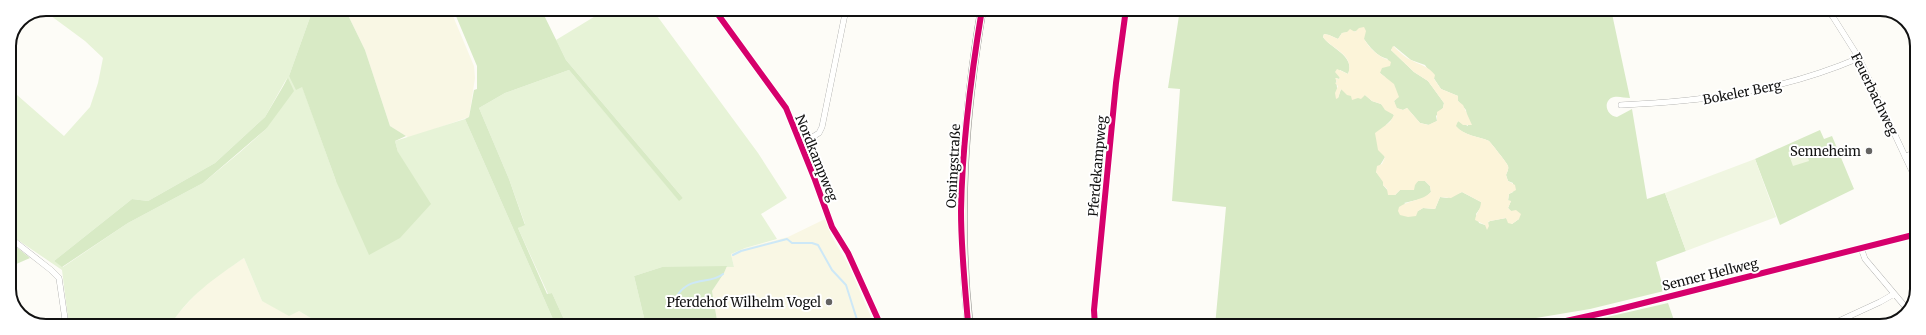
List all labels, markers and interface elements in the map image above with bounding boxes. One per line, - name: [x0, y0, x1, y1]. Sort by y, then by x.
- street label: Feuerbachweg: [1847, 50, 1902, 139]
- street label: Bokeler Berg: [1701, 76, 1783, 108]
- street label: Nordkampweg: [791, 112, 842, 204]
- street label: Pferdekampweg: [1085, 115, 1110, 217]
- street label: Osningstraße: [943, 123, 964, 209]
- place label: Senneheim: [1790, 143, 1861, 160]
- marker: Senneheim: [1864, 146, 1874, 156]
- street label: Senner Hellweg: [1660, 254, 1760, 295]
- place label: Pferdehof Wilhelm Vogel: [666, 294, 821, 311]
- marker: Pferdehof Wilhelm Vogel: [824, 297, 834, 307]

